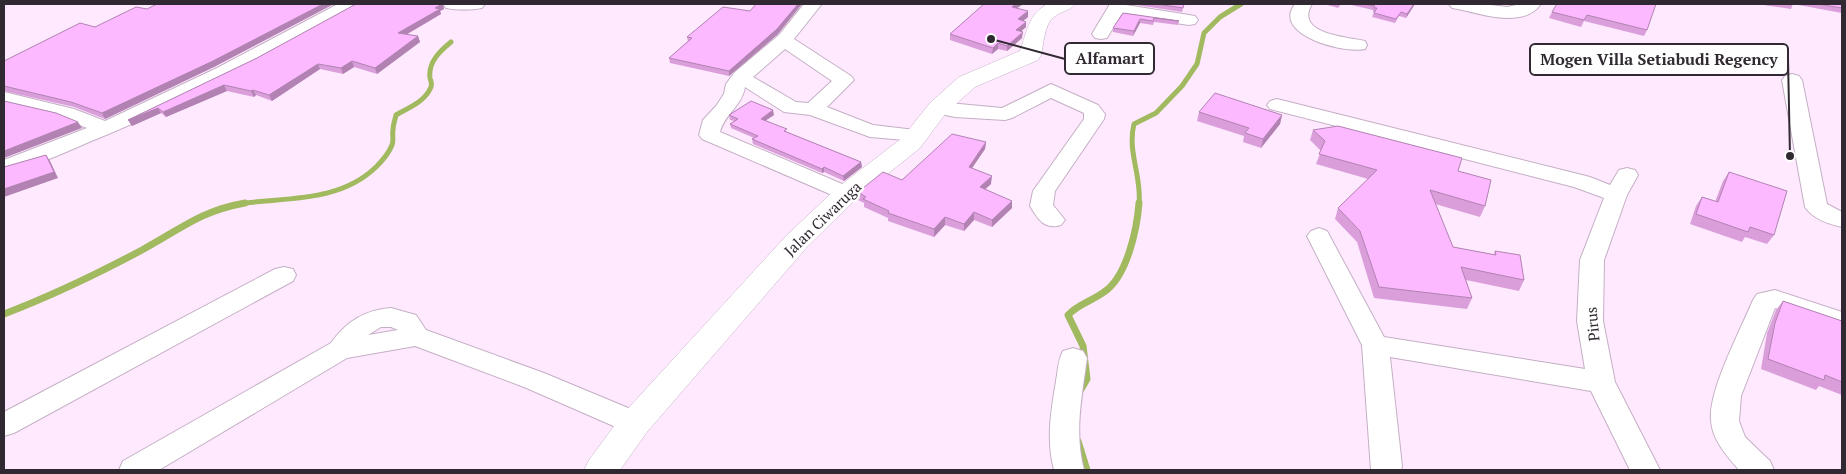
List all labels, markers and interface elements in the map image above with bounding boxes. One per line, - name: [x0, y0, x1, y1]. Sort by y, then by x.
- callout: Alfamart: [1065, 43, 1154, 74]
- callout: Mogen Villa Setiabudi Regency: [1530, 44, 1788, 75]
- text: Alfamart: [1076, 47, 1145, 69]
- text: Mogen Villa Setiabudi Regency: [1540, 48, 1778, 70]
- street label: Jalan Ciwaruga: [779, 176, 865, 260]
- street label: Pirus: [1581, 306, 1603, 342]

